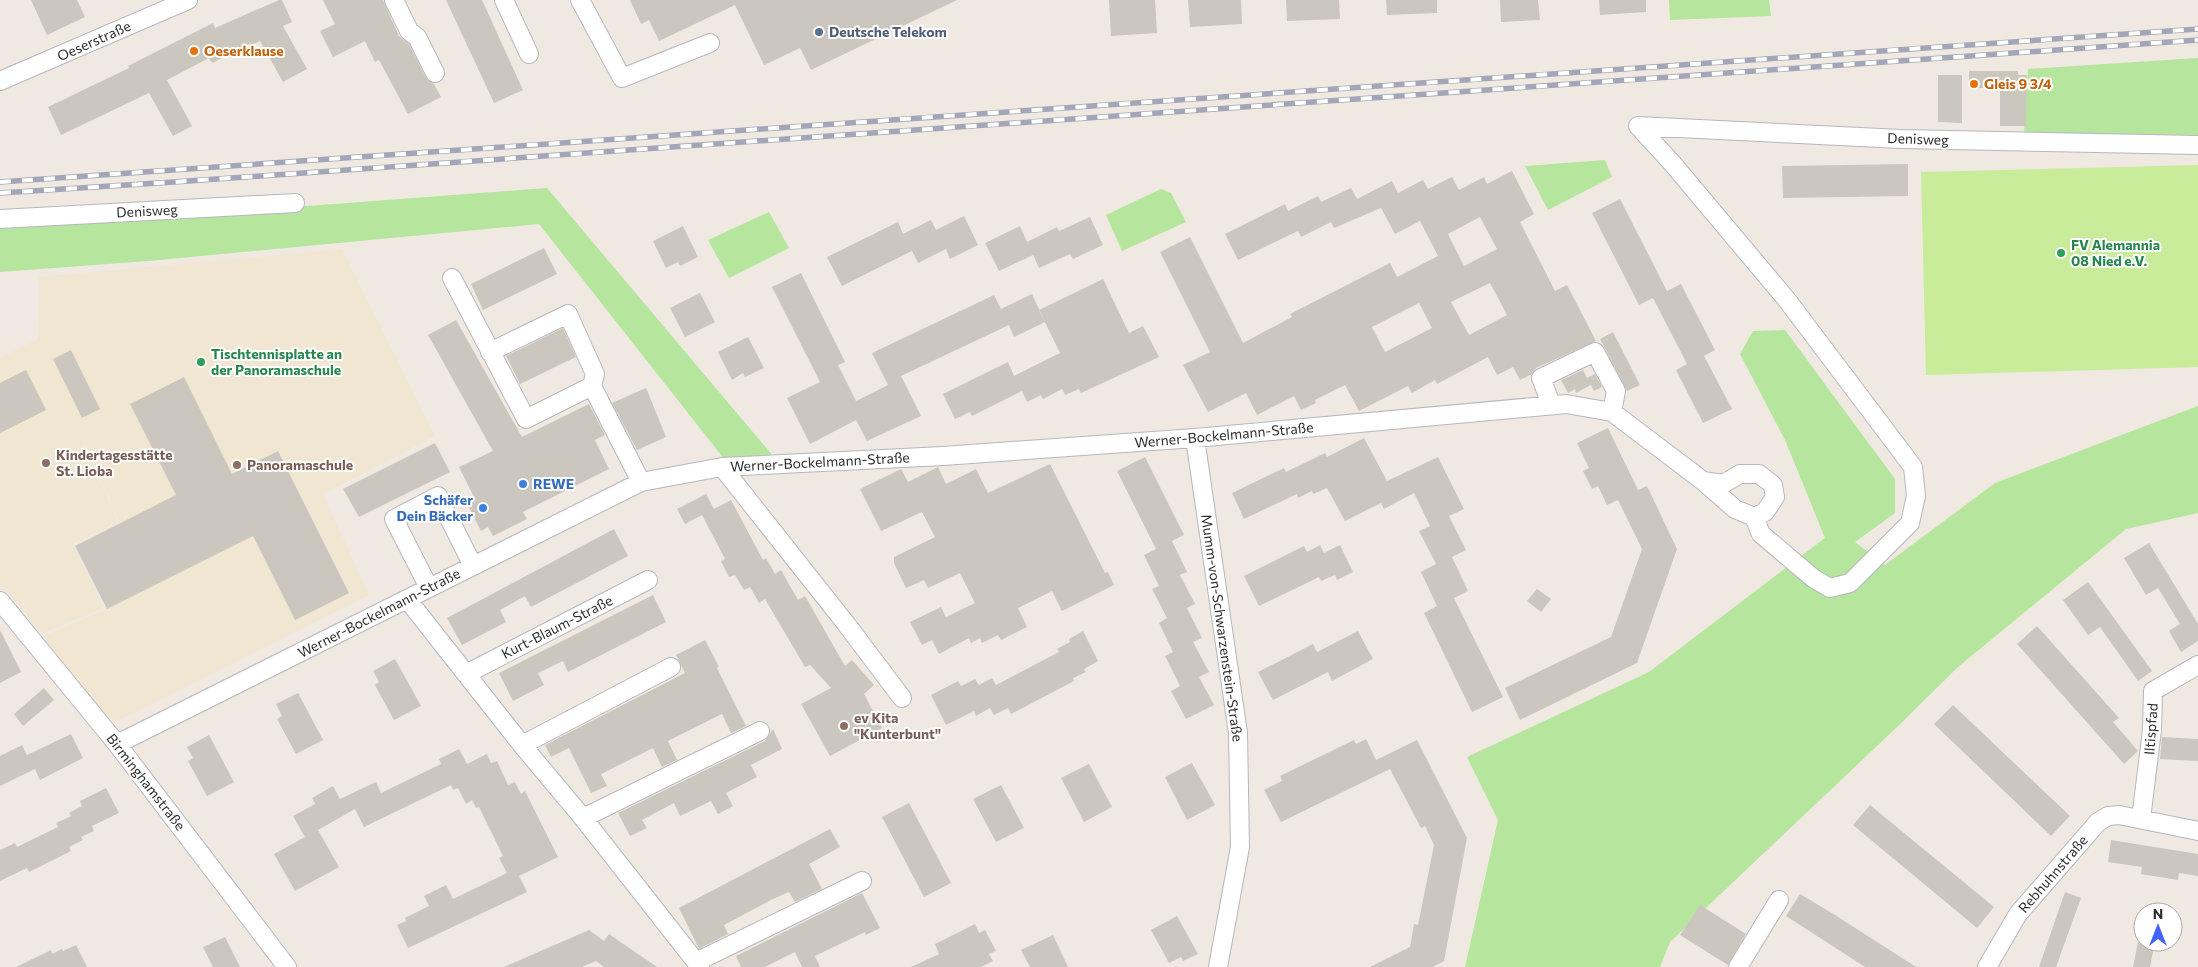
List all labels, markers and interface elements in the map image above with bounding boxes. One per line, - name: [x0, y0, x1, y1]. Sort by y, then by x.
- street label: Oeserstraße: [54, 17, 133, 64]
- place label: Deutsche Telekom: [829, 23, 947, 40]
- marker: Deutsche Telekom: [813, 26, 825, 38]
- place label: Oeserklause: [204, 42, 284, 59]
- marker: Oeserklause: [188, 45, 200, 57]
- place label: Gleis 9 3/4: [1984, 75, 2052, 92]
- marker: Gleis 9 3/4: [1968, 78, 1980, 90]
- street label: Denisweg: [1887, 129, 1949, 148]
- street label: Denisweg: [116, 200, 179, 221]
- place label: FV Alemannia 08 Nied e.V.: [2071, 236, 2160, 269]
- marker: FV Alemannia 08 Nied e.V.: [2055, 247, 2067, 259]
- place label: Tischtennisplatte an der Panoramaschule: [211, 345, 342, 378]
- marker: Tischtennisplatte an der Panoramaschule: [195, 356, 207, 368]
- street label: Werner-Bockelmann-Straße: [1134, 418, 1314, 451]
- place label: Kindertagesstätte St. Lioba: [56, 446, 173, 479]
- street label: Werner-Bockelmann-Straße: [730, 448, 910, 475]
- place label: Panoramaschule: [247, 456, 353, 473]
- marker: Kindertagesstätte St. Lioba: [40, 457, 52, 469]
- marker: Panoramaschule: [231, 459, 243, 471]
- place label: REWE: [533, 475, 574, 492]
- marker: REWE: [517, 478, 529, 490]
- place label: Schäfer Dein Bäcker: [397, 491, 473, 524]
- marker: Schäfer Dein Bäcker: [477, 502, 489, 514]
- street label: Mumm-von-Schwarzenstein-Straße: [1198, 513, 1247, 743]
- street label: Werner-Bockelmann-Straße: [295, 564, 463, 661]
- street label: Kurt-Blaum-Straße: [498, 591, 615, 662]
- street label: Iltispfad: [2140, 702, 2161, 756]
- place label: ev Kita "Kunterbunt": [854, 709, 941, 742]
- marker: ev Kita "Kunterbunt": [838, 720, 850, 732]
- street label: Birminghamstraße: [103, 730, 189, 833]
- street label: Rebhuhnstraße: [2014, 831, 2091, 916]
- north arrow: [2133, 902, 2183, 952]
- text: N: [2153, 905, 2163, 922]

